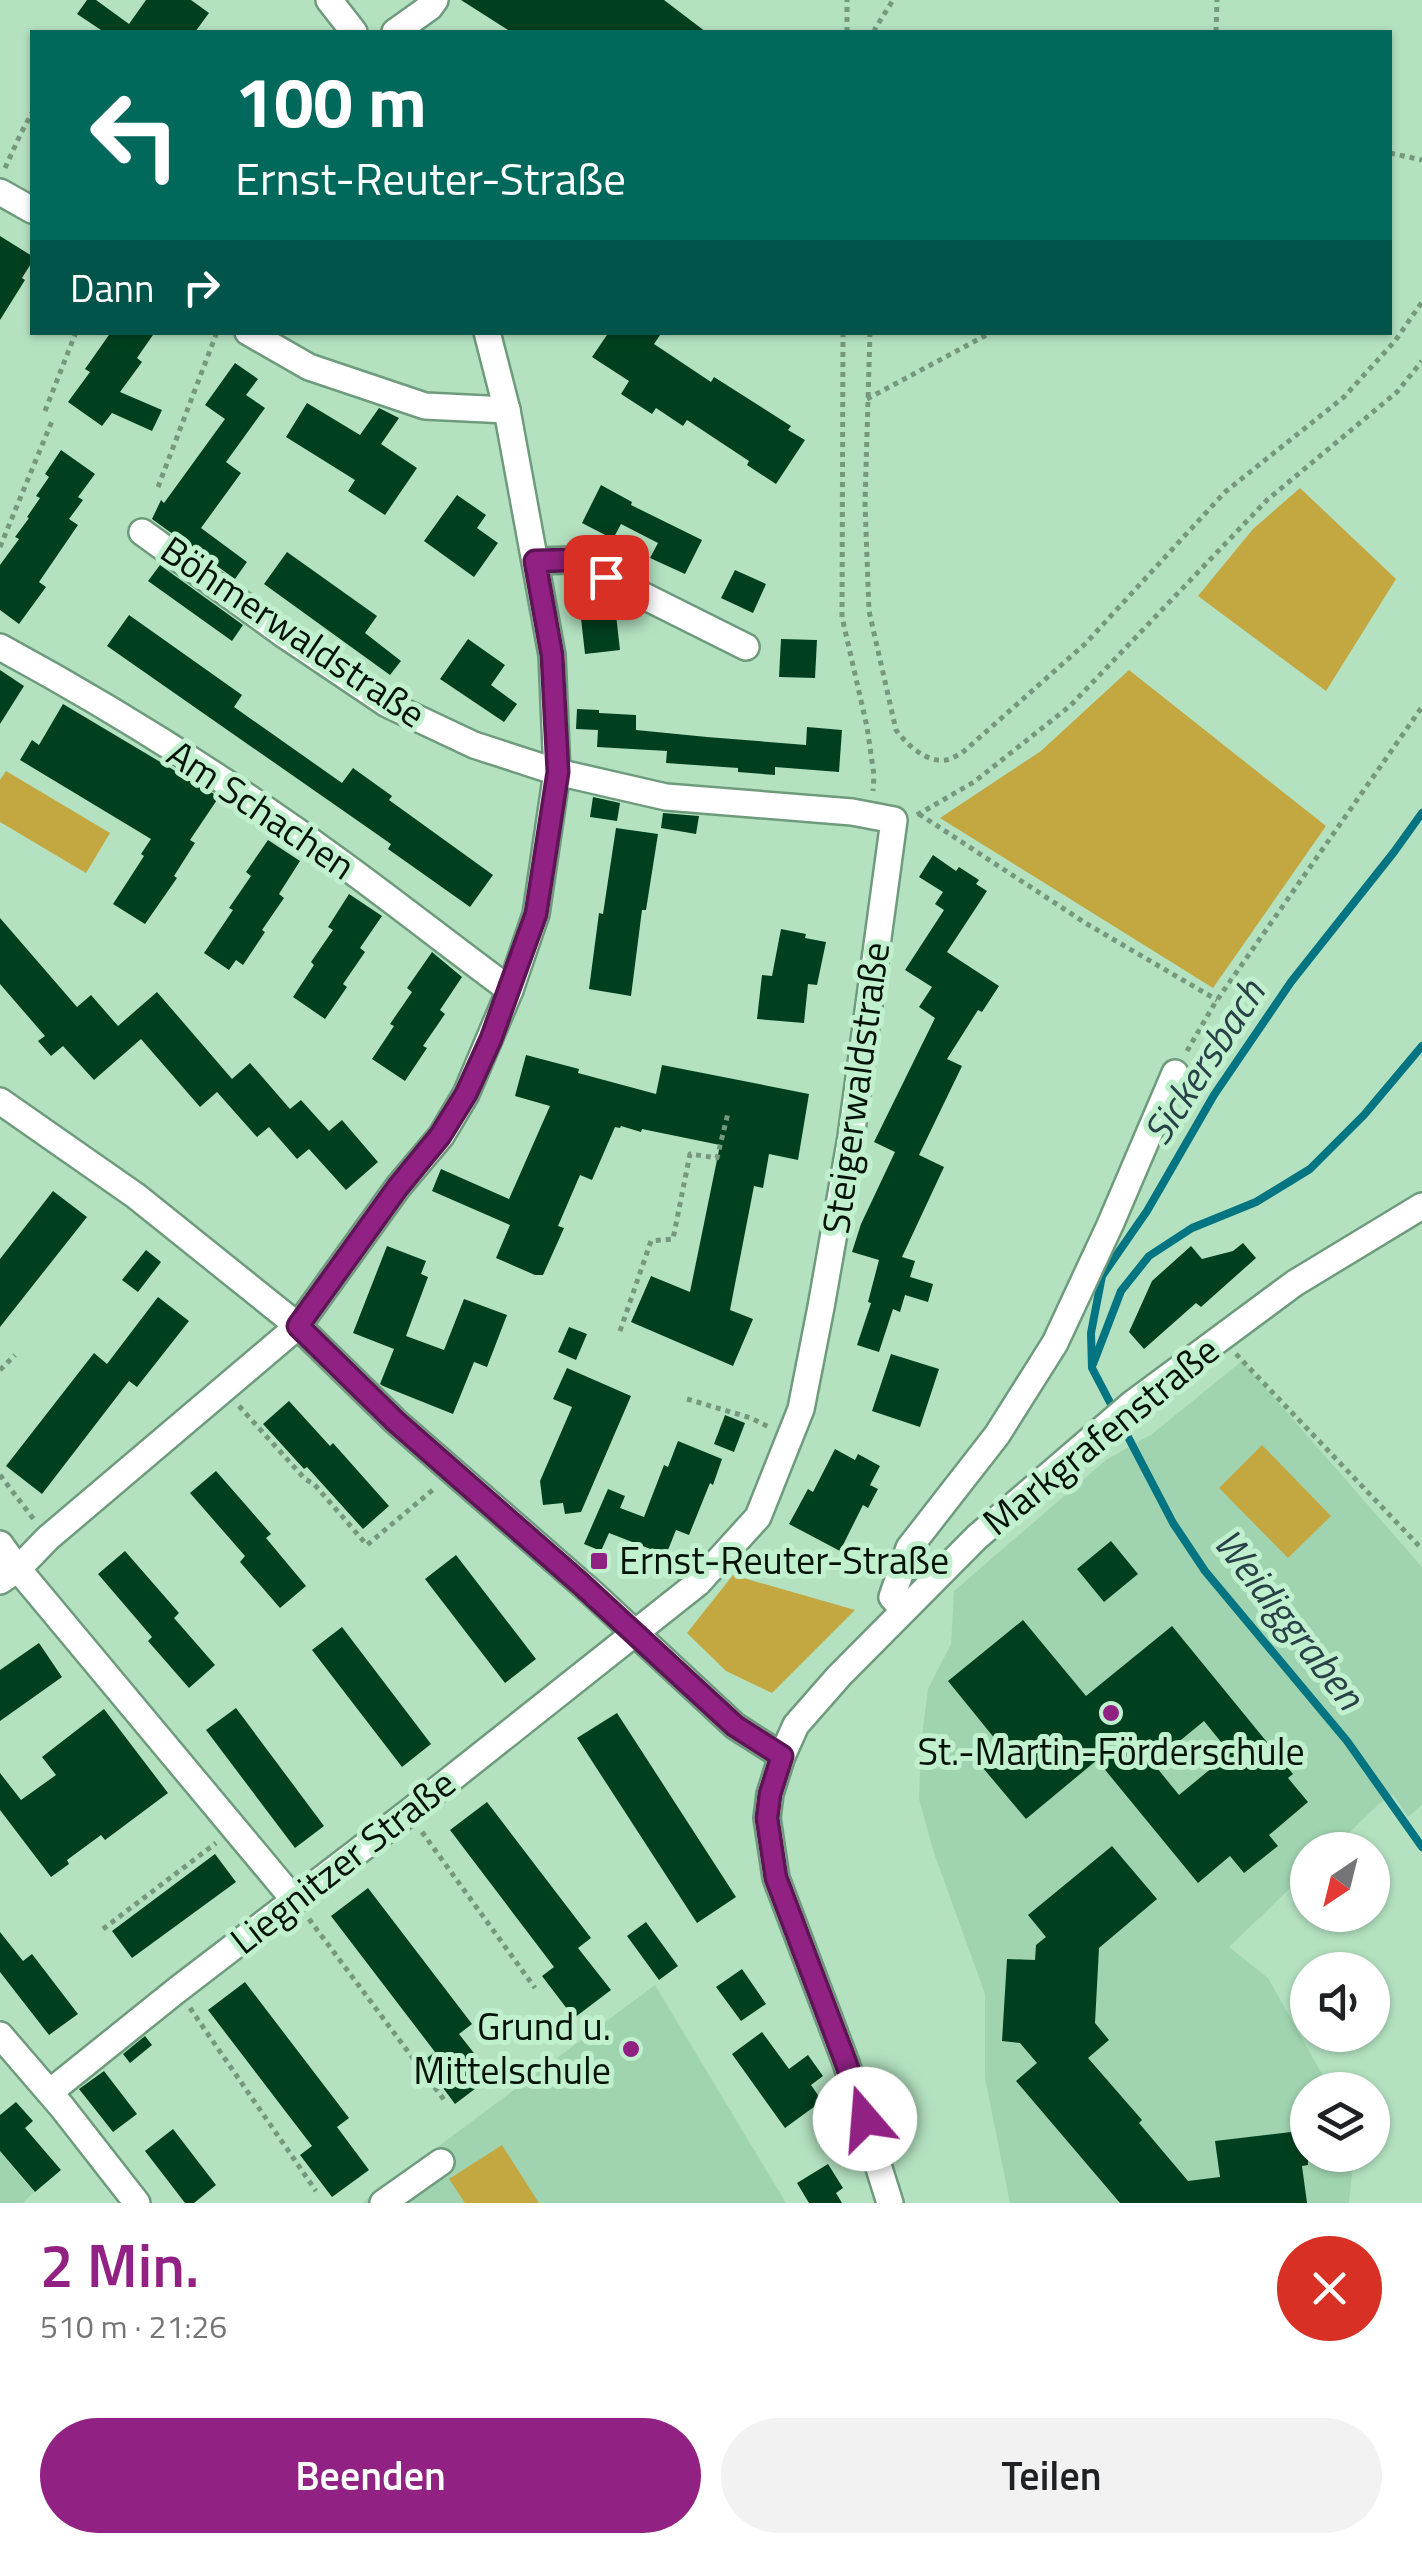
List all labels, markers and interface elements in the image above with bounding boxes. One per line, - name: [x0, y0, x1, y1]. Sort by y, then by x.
- text: 100 m: [235, 48, 427, 154]
- icon: left: [70, 70, 200, 200]
- text: Ernst-Reuter-Straße: [235, 144, 626, 212]
- text: Dann: [70, 259, 154, 317]
- icon: right: [174, 260, 229, 315]
- street label: Böhmerwaldstraße: [149, 521, 438, 742]
- pin: [564, 535, 649, 620]
- icon: arrive: [579, 550, 634, 605]
- street label: Am Schachen: [156, 725, 367, 894]
- street label: Steigerwaldstraße: [806, 938, 904, 1237]
- water label: Sickersbach: [1127, 966, 1280, 1156]
- street label: Markgrafenstraße: [970, 1322, 1231, 1549]
- water label: Weidiggraben: [1199, 1515, 1380, 1723]
- place label: Ernst-Reuter-Straße: [619, 1531, 949, 1589]
- marker: Ernst-Reuter-Straße: [588, 1550, 610, 1572]
- marker: St.-Martin-Förderschule: [1100, 1702, 1122, 1724]
- place label: St.-Martin-Förderschule: [917, 1722, 1305, 1780]
- street label: Liegnitzer Straße: [217, 1755, 467, 1968]
- north arrow: [1290, 1832, 1390, 1932]
- map controls: [1290, 1832, 1390, 2172]
- button: sound: [1290, 1952, 1390, 2052]
- place label: Grund u. Mittelschule: [413, 1997, 611, 2099]
- marker: Grund u. Mittelschule: [620, 2038, 642, 2060]
- position arrow: [813, 2067, 917, 2171]
- button: layers: [1290, 2072, 1390, 2172]
- text: 2 Min.: [40, 2219, 199, 2310]
- button: close: [1277, 2236, 1382, 2341]
- text: 510 m · 21:26: [40, 2302, 227, 2350]
- button: Beenden: [40, 2418, 701, 2533]
- button: Teilen: [721, 2418, 1382, 2533]

